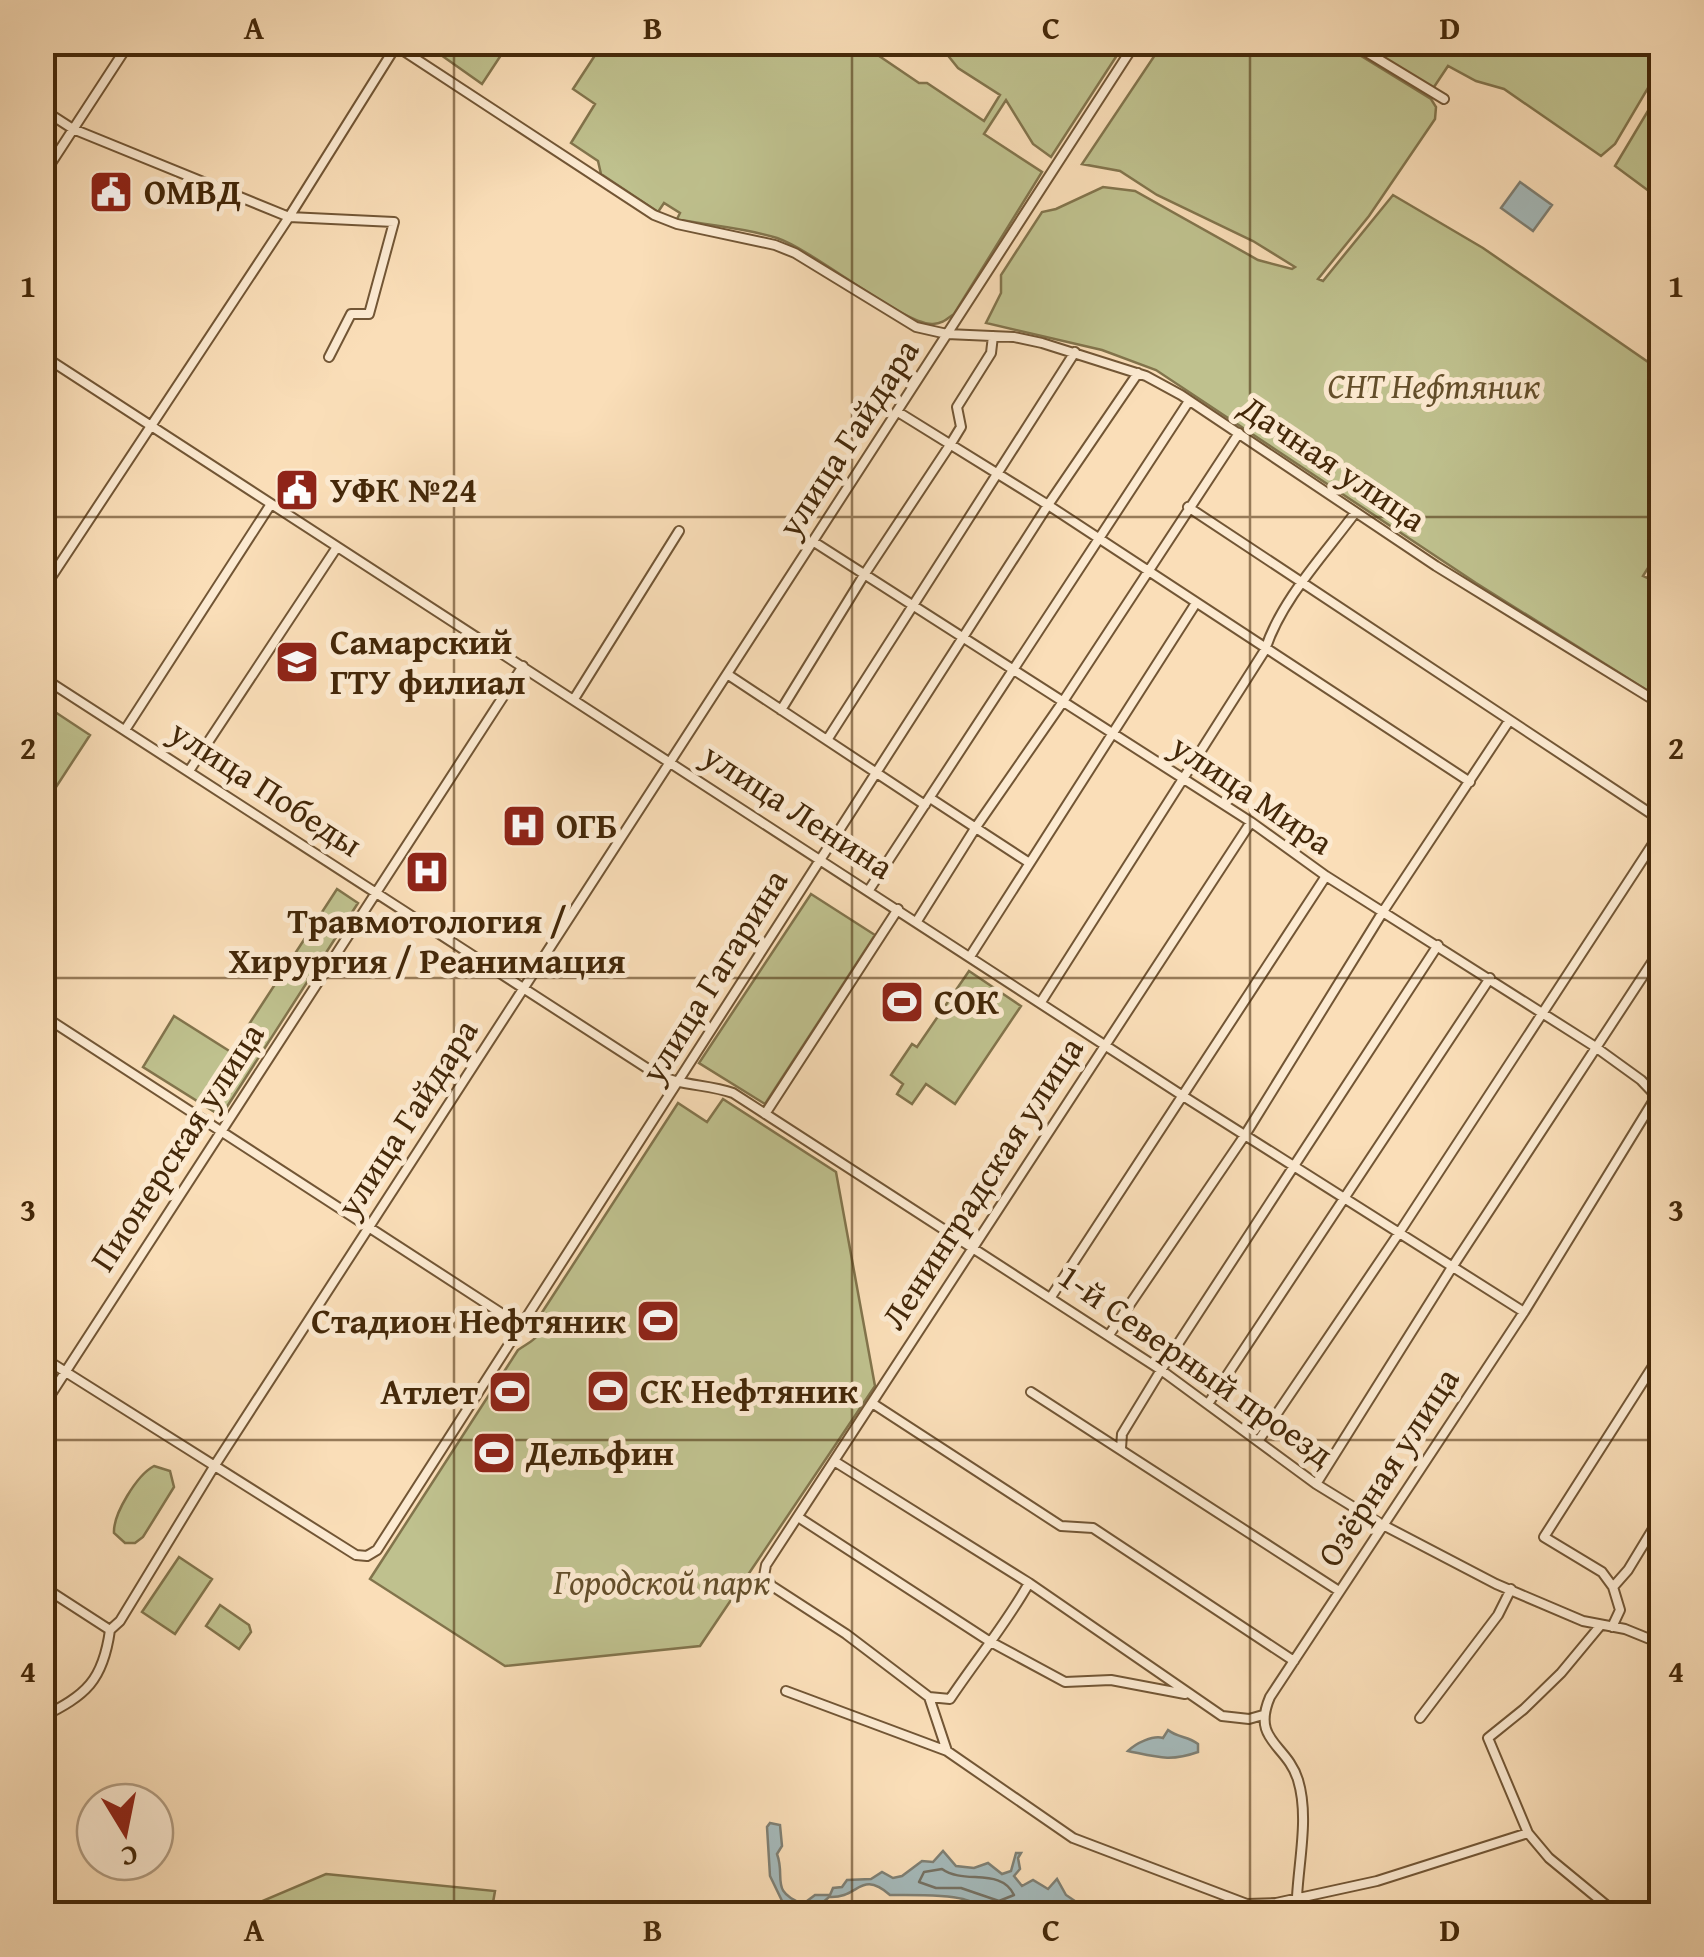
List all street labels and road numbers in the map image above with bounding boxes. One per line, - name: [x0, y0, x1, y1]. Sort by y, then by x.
- street label: улица Гайдара: [764, 328, 931, 548]
- street label: Дачная улица: [1229, 381, 1437, 544]
- street label: улица Победы: [159, 706, 373, 869]
- street label: улица Мира: [1160, 720, 1344, 867]
- street label: улица Ленина: [692, 729, 904, 892]
- street label: улица Гагарина: [627, 859, 800, 1094]
- street label: улица Гайдара: [323, 1008, 490, 1228]
- street label: Пионерская улица: [77, 1012, 276, 1281]
- street label: Ленинградская улица: [868, 1026, 1096, 1339]
- street label: 1-й Северный проезд: [1048, 1250, 1344, 1479]
- street label: Озёрная улица: [1304, 1357, 1471, 1576]

